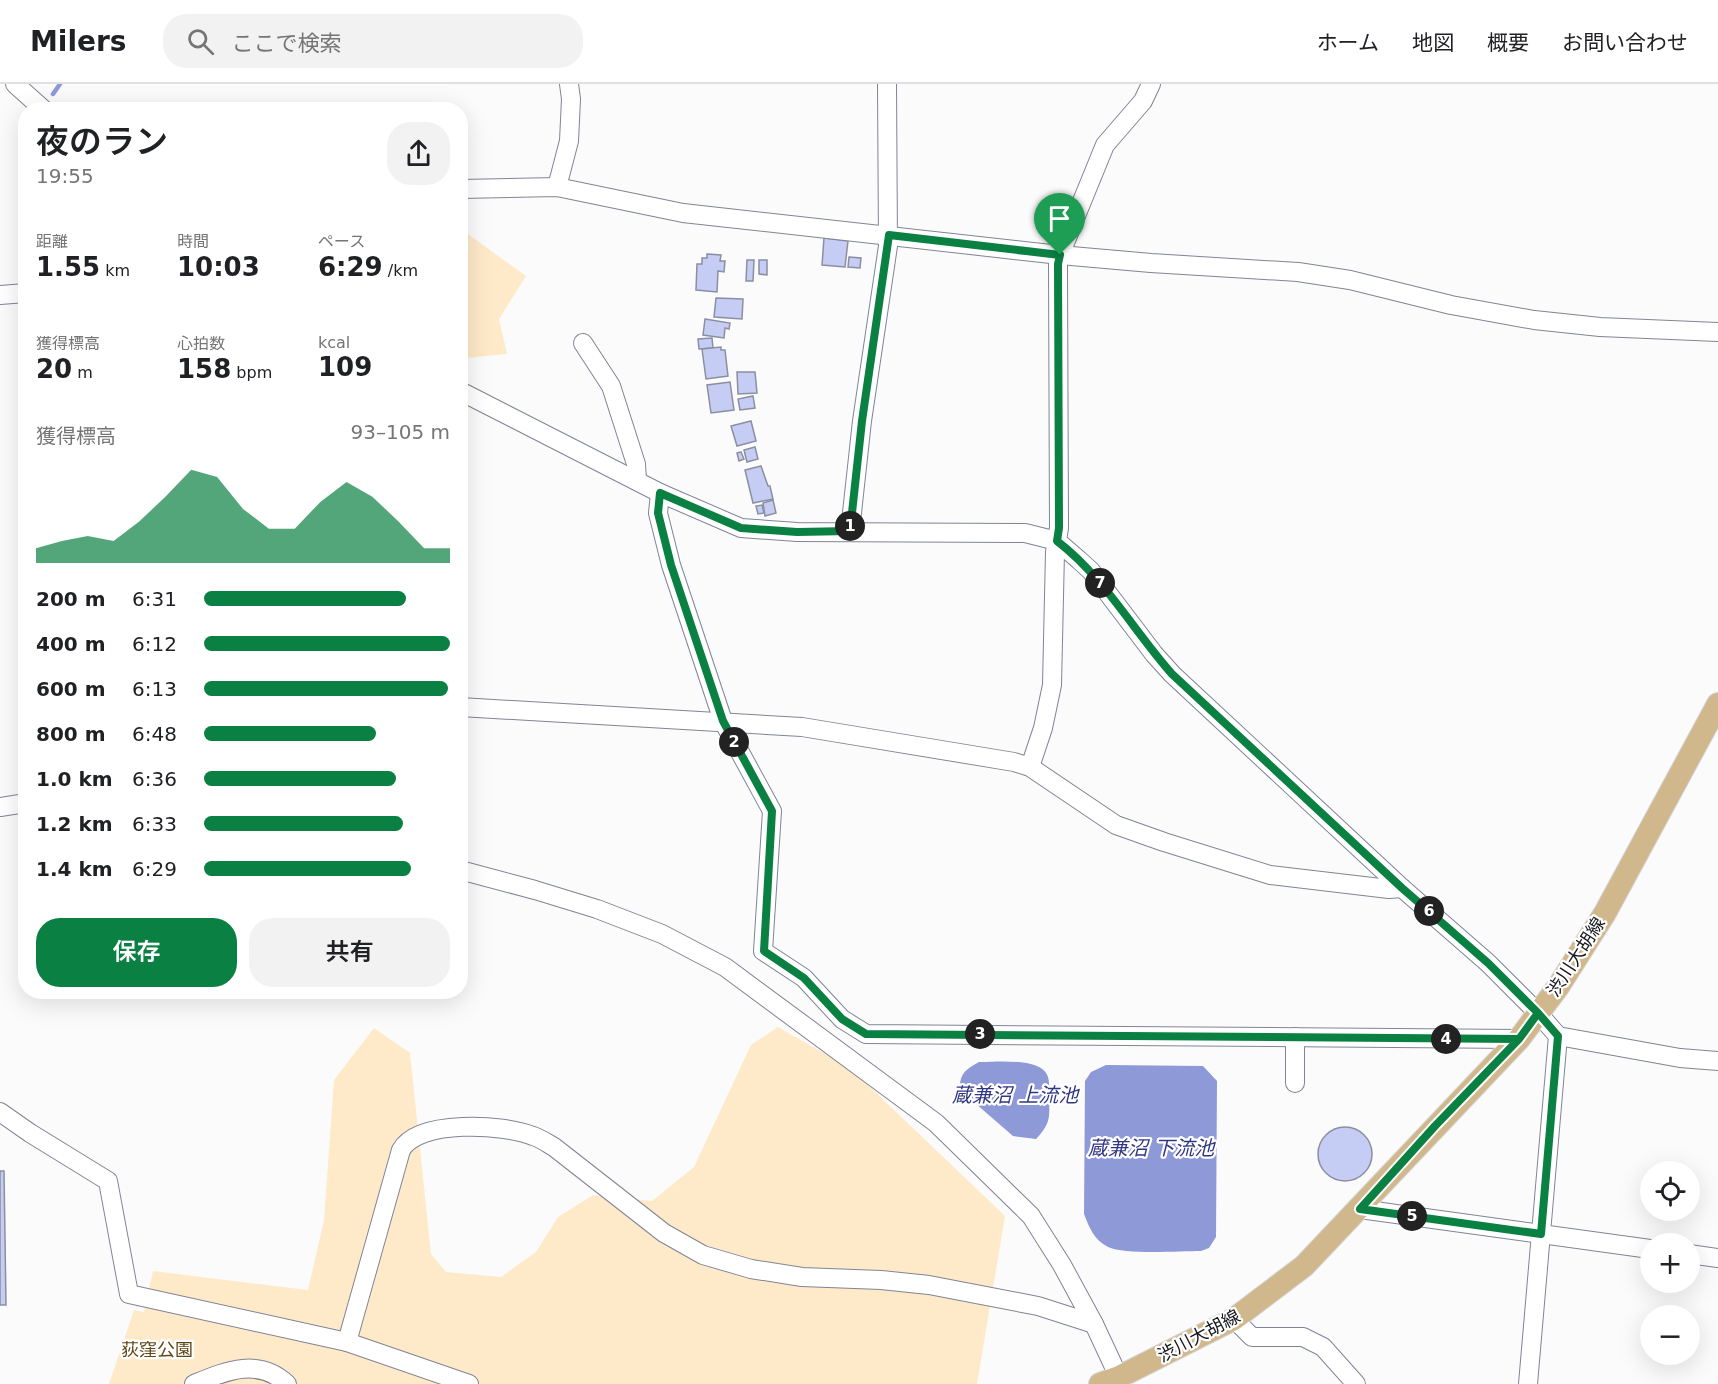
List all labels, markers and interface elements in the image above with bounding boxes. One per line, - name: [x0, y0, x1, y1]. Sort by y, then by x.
- search box: [163, 14, 583, 68]
- text: Milers: [30, 25, 127, 58]
- icon: search: [184, 25, 217, 58]
- text: ここで検索: [232, 31, 342, 56]
- text: ホーム: [1317, 31, 1379, 55]
- text: 地図: [1412, 31, 1454, 55]
- text: 概要: [1487, 31, 1529, 55]
- text: お問い合わせ: [1562, 31, 1688, 55]
- text: 夜のラン: [36, 122, 168, 161]
- button: share: [387, 122, 450, 185]
- text: 19:55: [36, 164, 94, 188]
- pin: [1034, 193, 1085, 255]
- icon: arrive: [1043, 202, 1076, 235]
- text: 距離: [36, 232, 68, 251]
- text: 時間: [177, 232, 209, 251]
- text: ペース: [318, 232, 365, 251]
- text: 1.55: [36, 252, 100, 282]
- text: 10:03: [177, 252, 260, 282]
- text: 6:29: [318, 252, 383, 282]
- text: km: [100, 261, 130, 280]
- text: /km: [383, 261, 418, 280]
- text: kcal: [318, 333, 350, 352]
- text: 獲得標高: [36, 334, 100, 353]
- text: 心拍数: [177, 334, 225, 353]
- text: 109: [318, 352, 372, 382]
- text: 20: [36, 354, 72, 384]
- text: 158: [177, 354, 231, 384]
- text: m: [72, 363, 93, 382]
- text: bpm: [231, 363, 272, 382]
- text: 93–105 m: [351, 420, 450, 444]
- text: 獲得標高: [36, 424, 116, 448]
- pin: 1: [835, 511, 865, 541]
- text: 1: [844, 516, 856, 535]
- pin: 7: [1085, 568, 1115, 598]
- text: 7: [1094, 573, 1106, 592]
- text: 200 m: [36, 587, 106, 611]
- text: 6:31: [132, 587, 177, 611]
- text: 400 m: [36, 632, 106, 656]
- text: 6:12: [132, 632, 177, 656]
- text: 600 m: [36, 677, 106, 701]
- text: 6:13: [132, 677, 177, 701]
- text: 800 m: [36, 722, 106, 746]
- text: 6:48: [132, 722, 177, 746]
- pin: 2: [719, 727, 749, 757]
- text: 2: [728, 732, 740, 751]
- text: 1.0 km: [36, 767, 113, 791]
- text: 6:36: [132, 767, 177, 791]
- text: 1.2 km: [36, 812, 113, 836]
- text: 6:33: [132, 812, 177, 836]
- text: 1.4 km: [36, 857, 113, 881]
- text: 6:29: [132, 857, 177, 881]
- pin: 6: [1414, 896, 1444, 926]
- text: 6: [1423, 901, 1435, 920]
- street label: 渋川大胡線: [1542, 913, 1609, 1000]
- button: 保存: [36, 918, 237, 987]
- button: 共有: [249, 918, 450, 987]
- pin: 3: [965, 1019, 995, 1049]
- text: 3: [974, 1024, 986, 1043]
- pin: 4: [1431, 1024, 1461, 1054]
- text: 4: [1440, 1029, 1452, 1048]
- water label: 蔵兼沼 上流池: [952, 1083, 1080, 1107]
- water label: 蔵兼沼 下流池: [1088, 1136, 1216, 1160]
- map controls: [1640, 1161, 1700, 1365]
- button: locate: [1640, 1161, 1700, 1221]
- pin: 5: [1397, 1201, 1427, 1231]
- text: 5: [1406, 1206, 1418, 1225]
- button: +: [1640, 1233, 1700, 1293]
- street label: 渋川大胡線: [1154, 1305, 1243, 1366]
- button: −: [1640, 1305, 1700, 1365]
- park label: 荻窪公園: [121, 1339, 193, 1360]

